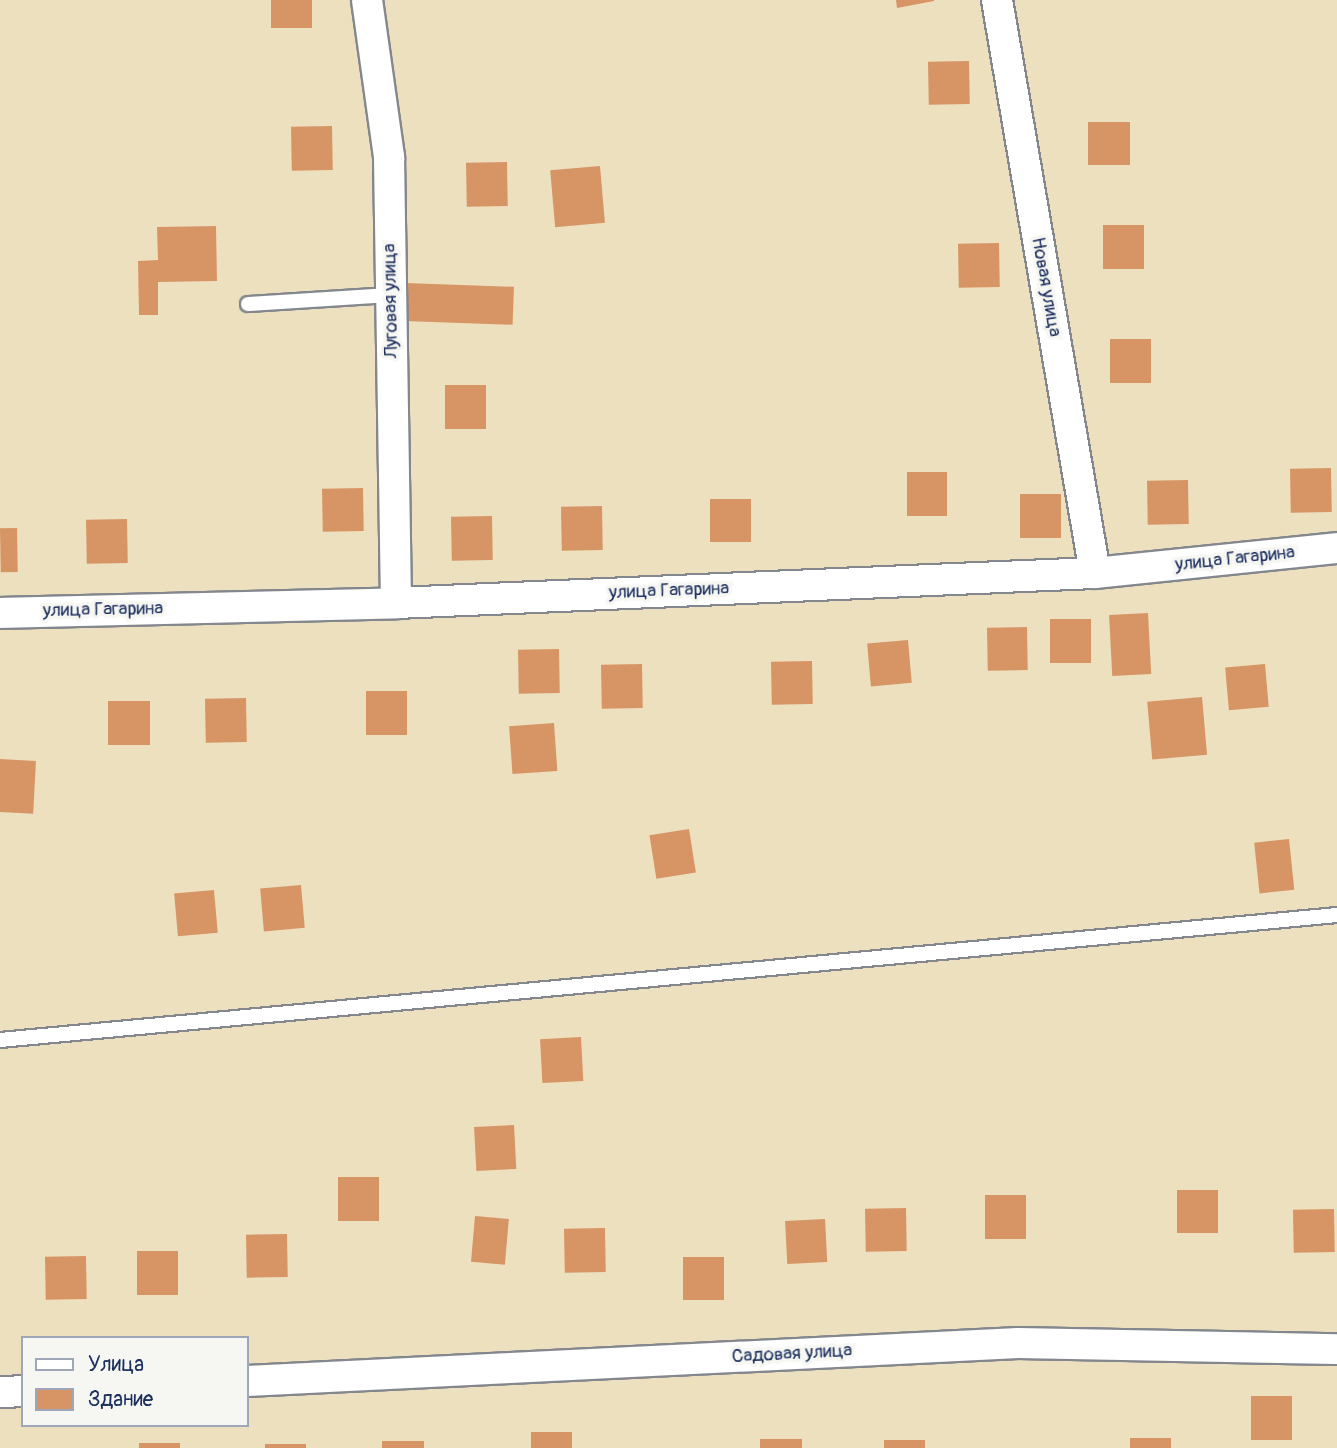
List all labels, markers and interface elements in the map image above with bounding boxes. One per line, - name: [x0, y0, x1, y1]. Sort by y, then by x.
- street label: Новая улица: [1026, 235, 1066, 339]
- street label: Луговая улица: [379, 243, 403, 359]
- street label: улица Гагарина: [1174, 541, 1296, 577]
- street label: улица Гагарина: [608, 578, 730, 604]
- street label: улица Гагарина: [43, 598, 163, 622]
- legend: [21, 1336, 248, 1427]
- street label: Садовая улица: [731, 1339, 853, 1369]
- text: Улица: [88, 1351, 144, 1378]
- text: Здание: [88, 1386, 153, 1413]

